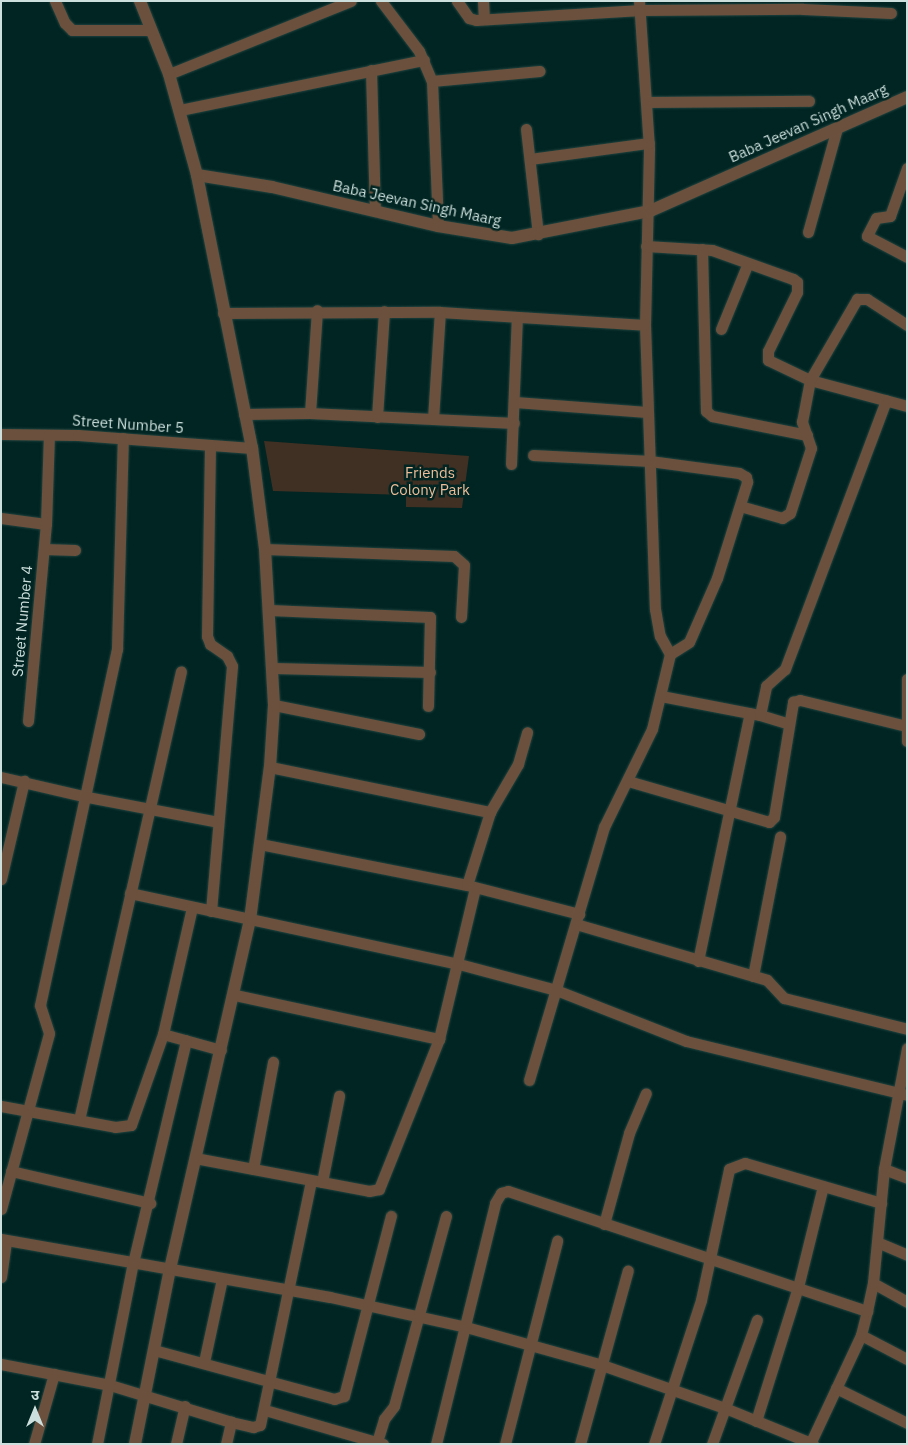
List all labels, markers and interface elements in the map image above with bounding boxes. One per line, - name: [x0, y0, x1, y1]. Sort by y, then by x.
- street label: Baba Jeevan Singh Maarg: [726, 80, 890, 166]
- street label: Baba Jeevan Singh Maarg: [331, 176, 503, 230]
- street label: Street Number 5: [72, 411, 184, 437]
- park label: Friends Colony Park: [390, 463, 470, 498]
- street label: Street Number 4: [8, 564, 36, 678]
- north arrow: [10, 1385, 60, 1435]
- text: उ: [31, 1386, 39, 1404]

